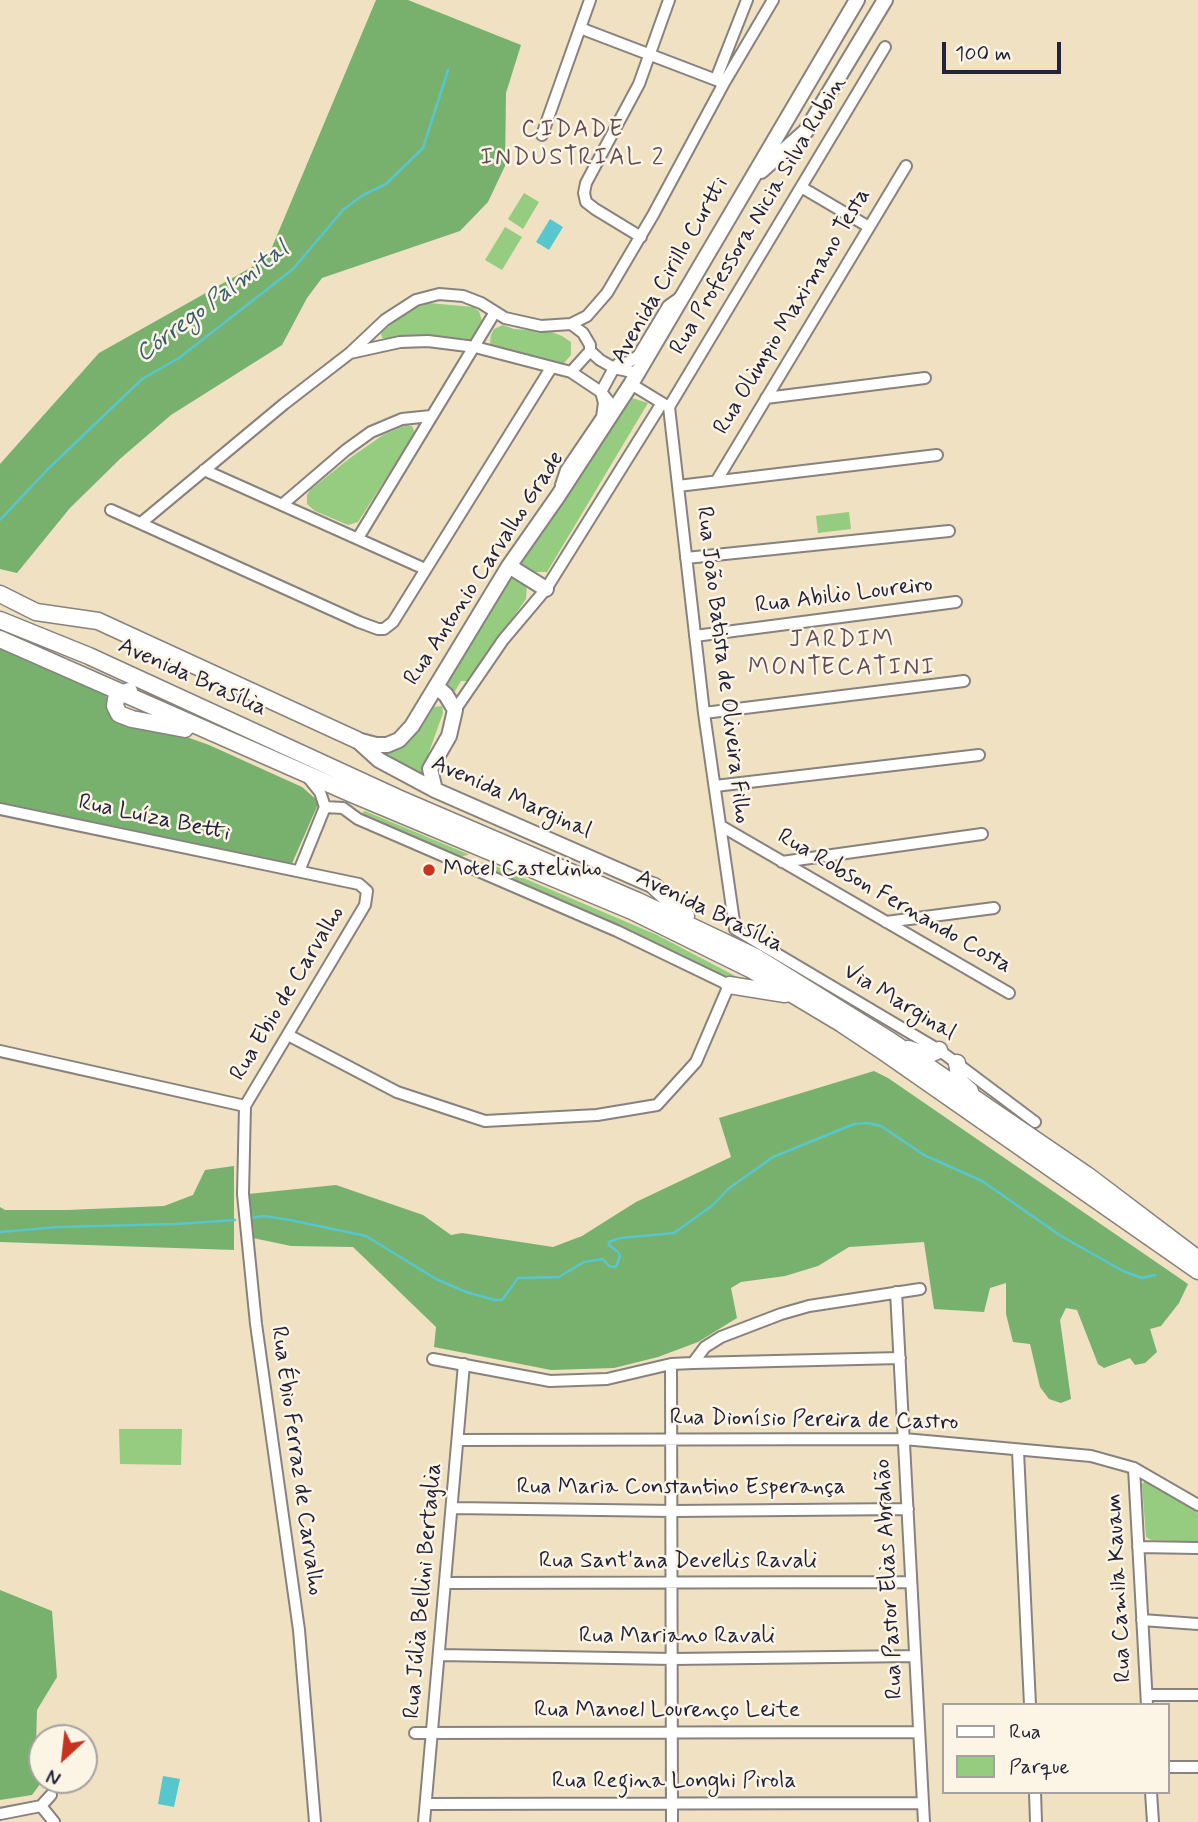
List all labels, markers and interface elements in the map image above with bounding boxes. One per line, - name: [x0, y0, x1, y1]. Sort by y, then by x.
- scale bar: [946, 28, 1065, 72]
- text: 100 m: [955, 40, 1011, 68]
- street label: Rua Professora Nicia Silva Rubin: [665, 72, 853, 360]
- district label: CIDADE INDUSTRIAL 2: [485, 117, 661, 173]
- street label: Avenida Cirillo Curtti: [606, 173, 736, 369]
- street label: Rua Olimpio Maximano Testa: [708, 184, 878, 440]
- water label: Córrego Palmital: [131, 236, 295, 370]
- street label: Rua Antonio Carvalho Grade: [399, 447, 571, 691]
- street label: Rua João Batista de Oliveira Filho: [689, 505, 755, 825]
- street label: Rua Abilio Loureiro: [754, 571, 934, 621]
- district label: JARDIM MONTECATINI: [744, 627, 940, 683]
- street label: Avenida Brasília: [113, 633, 271, 723]
- street label: Avenida Marginal: [427, 750, 595, 846]
- street label: Rua Luíza Betti: [76, 789, 232, 849]
- street label: Rua Robson Fernando Costa: [772, 824, 1016, 980]
- place label: Motel Castelinho: [443, 856, 602, 884]
- marker: Motel Castelinho: [421, 862, 437, 878]
- street label: Avenida Brasília: [631, 865, 787, 959]
- street label: Rua Ebio de Carvalho: [225, 902, 351, 1086]
- street label: Via Marginal: [838, 959, 960, 1047]
- street label: Rua Ébio Ferraz de Carvalho: [263, 1325, 329, 1597]
- street label: Rua Dionísio Pereira de Castro: [669, 1405, 959, 1437]
- street label: Rua Pastor Elias Abrahão: [870, 1458, 910, 1700]
- street label: Rua Júlia Bellini Bertaglia: [399, 1462, 449, 1720]
- street label: Rua Maria Constantino Esperança: [516, 1474, 846, 1502]
- street label: Rua Camila Kauam: [1101, 1493, 1139, 1683]
- street label: Rua Sant'ana Devellis Ravali: [539, 1548, 817, 1576]
- street label: Rua Mariano Ravali: [579, 1623, 775, 1651]
- street label: Rua Manoel Lourenço Leite: [534, 1697, 800, 1725]
- legend: [942, 1703, 1170, 1794]
- text: Rua: [1009, 1718, 1041, 1746]
- north arrow: [28, 1724, 98, 1794]
- text: Parque: [1009, 1753, 1069, 1781]
- text: N: [43, 1762, 65, 1790]
- street label: Rua Regina Longhi Pirola: [552, 1768, 796, 1796]

